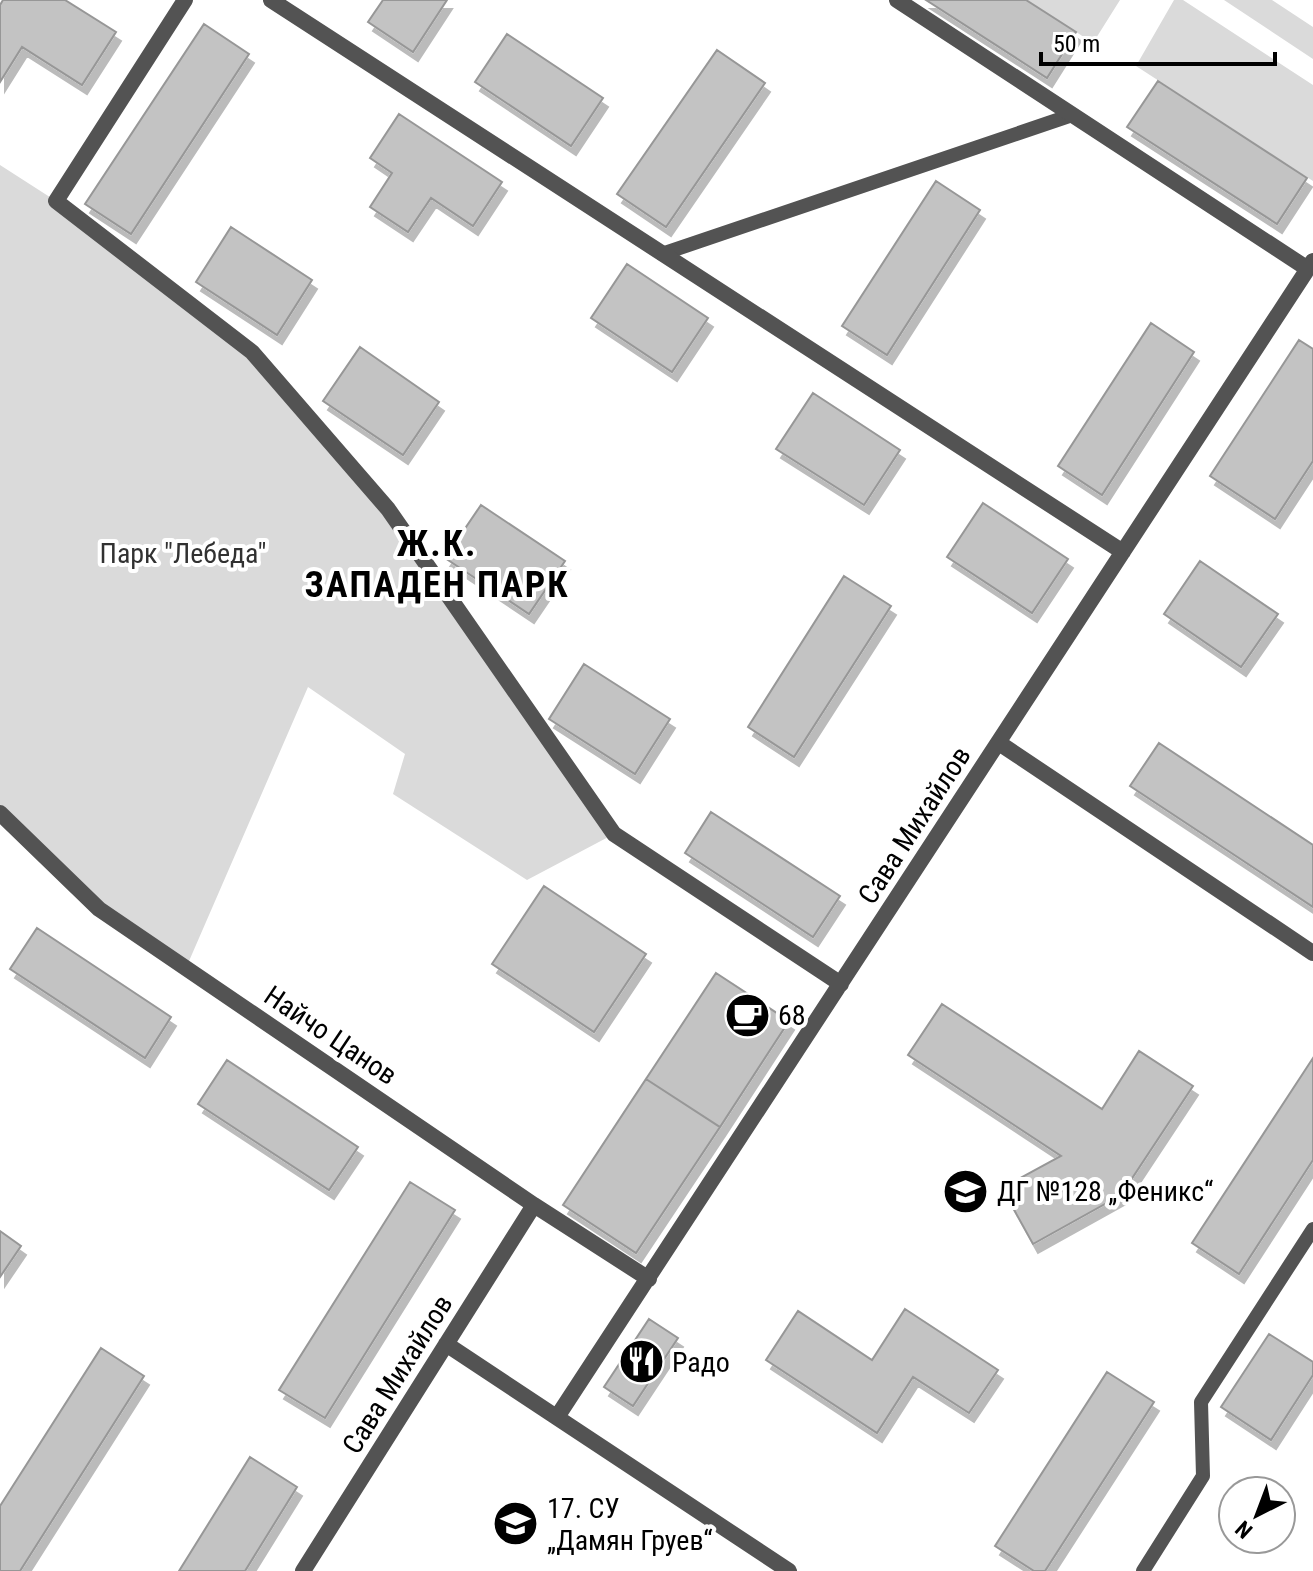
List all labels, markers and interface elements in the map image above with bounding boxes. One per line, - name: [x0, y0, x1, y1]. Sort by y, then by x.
- scale bar: [1041, 16, 1275, 66]
- text: 50 m: [1053, 30, 1100, 58]
- district label: Ж.К. ЗАПАДЕН ПАРК: [305, 523, 570, 606]
- park label: Парк "Лебеда": [100, 537, 267, 570]
- street label: Сава Михайлов: [851, 740, 978, 910]
- street label: Найчо Цанов: [258, 979, 403, 1092]
- cafe icon: 68: [723, 991, 771, 1039]
- place label: 68: [778, 999, 806, 1032]
- school or university icon: ДГ №128 „Феникс“: [942, 1167, 990, 1215]
- place label: ДГ №128 „Феникс“: [997, 1175, 1213, 1208]
- street label: Сава Михайлов: [335, 1289, 459, 1460]
- restaurant icon: Радо: [617, 1338, 665, 1386]
- place label: Радо: [672, 1346, 730, 1379]
- north arrow: [1217, 1475, 1297, 1555]
- place label: 17. СУ „Дамян Груев“: [547, 1492, 713, 1557]
- school or university icon: 17. СУ „Дамян Груев“: [492, 1500, 540, 1548]
- text: N: [1231, 1516, 1257, 1543]

